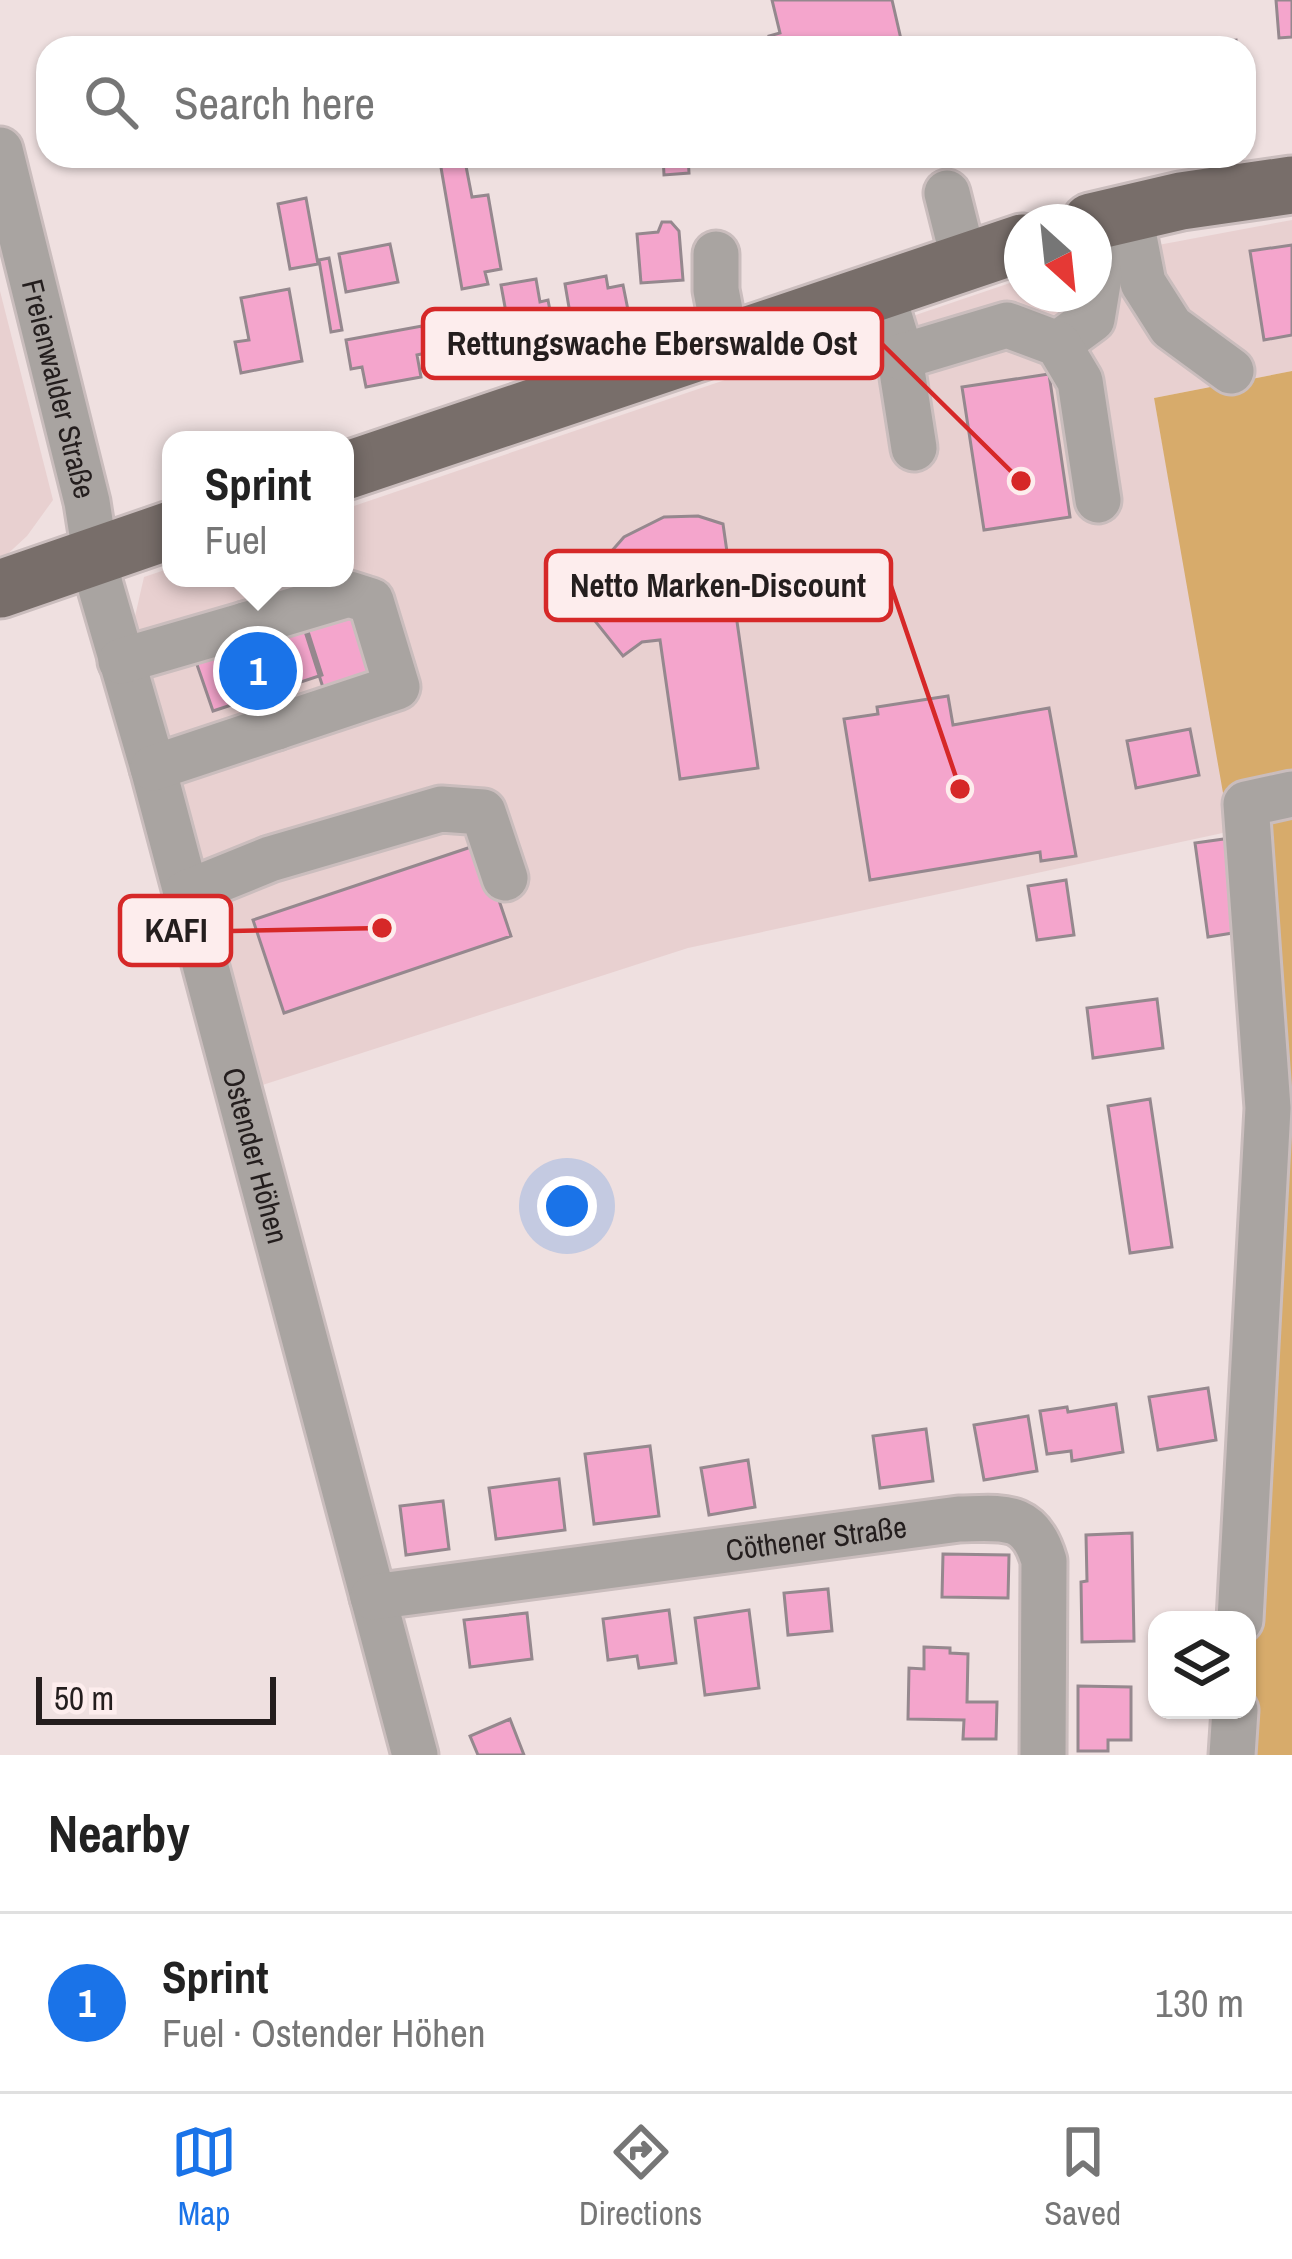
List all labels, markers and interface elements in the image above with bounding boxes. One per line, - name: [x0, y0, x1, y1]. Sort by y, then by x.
- search box: [36, 36, 1256, 168]
- icon: search: [78, 69, 144, 135]
- text: Search here: [174, 72, 375, 133]
- north arrow: [1004, 204, 1112, 312]
- street label: Freienwalder Straße: [13, 275, 105, 503]
- callout: Rettungswache Eberswalde Ost: [423, 309, 882, 378]
- text: Rettungswache Eberswalde Ost: [447, 321, 857, 365]
- popup: [162, 431, 354, 587]
- text: Sprint: [205, 453, 311, 514]
- text: Fuel: [205, 514, 267, 566]
- callout: Netto Marken-Discount: [546, 551, 891, 620]
- text: Netto Marken-Discount: [570, 563, 866, 607]
- pin: 1: [219, 626, 297, 716]
- callout: KAFI: [120, 896, 231, 965]
- text: KAFI: [144, 908, 208, 952]
- street label: Ostender Höhen: [213, 1063, 298, 1248]
- your location: [537, 1176, 597, 1236]
- street label: Cöthener Straße: [723, 1506, 909, 1570]
- map controls: [1148, 1611, 1256, 1719]
- button: layers: [1148, 1611, 1256, 1719]
- scale bar: [36, 1671, 276, 1724]
- text: 50 m: [54, 1676, 114, 1720]
- text: Nearby: [48, 1799, 190, 1868]
- text: Sprint: [162, 1946, 269, 2007]
- text: 1: [78, 1977, 96, 2029]
- text: 130 m: [1155, 1977, 1244, 2029]
- text: Fuel · Ostender Höhen: [162, 2007, 486, 2059]
- tab: Map: [171, 2119, 237, 2235]
- tab: Directions: [579, 2119, 702, 2235]
- tab: Saved: [1044, 2119, 1121, 2235]

